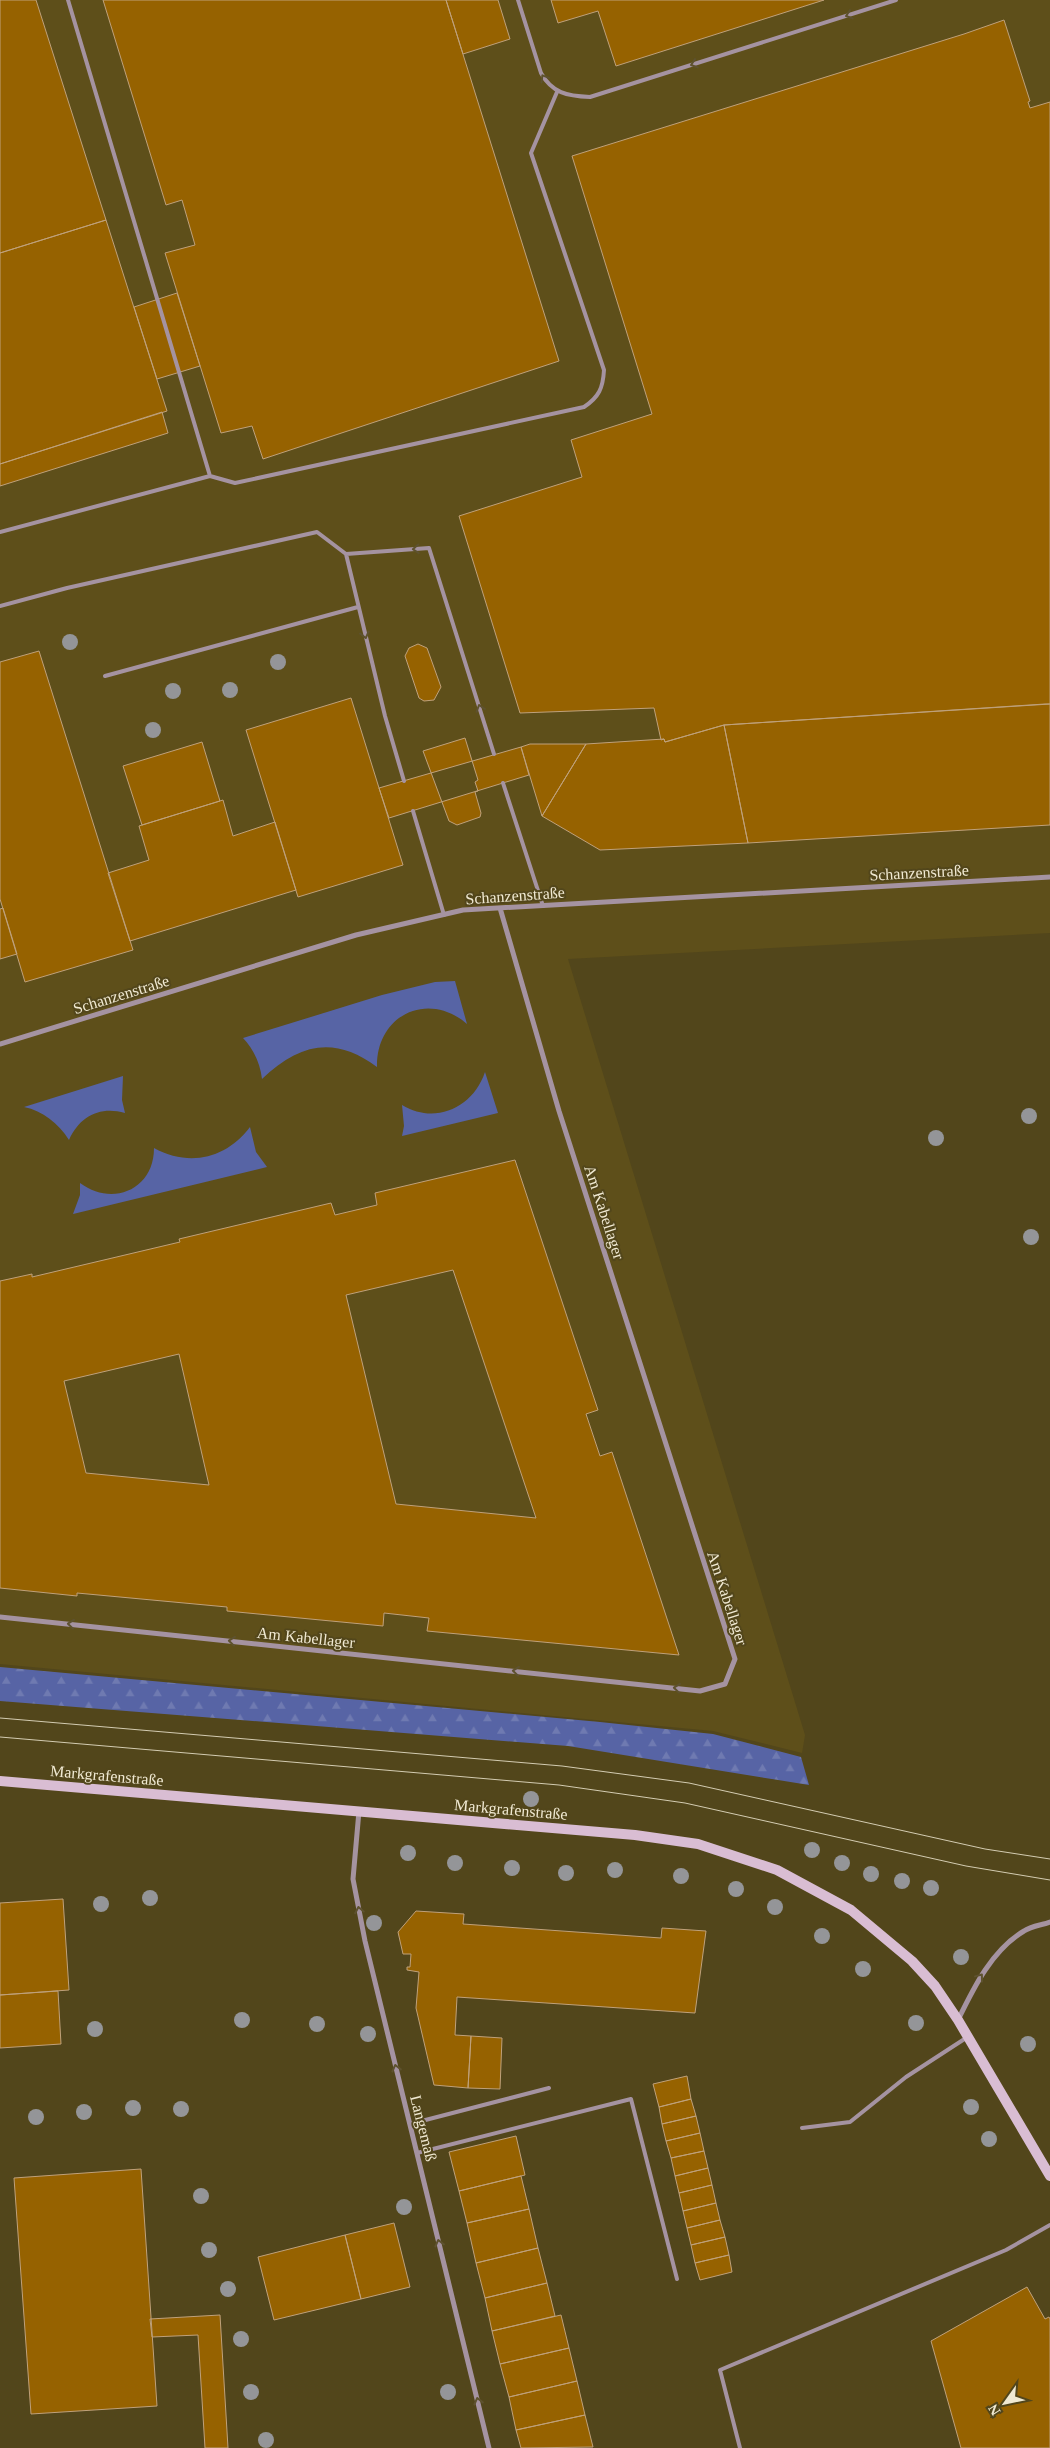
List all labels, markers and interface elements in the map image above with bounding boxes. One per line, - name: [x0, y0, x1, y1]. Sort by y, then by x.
- one-way arrow: [846, 9, 854, 19]
- one-way arrow: [691, 58, 699, 68]
- one-way arrow: [541, 74, 551, 83]
- one-way arrow: [412, 543, 420, 554]
- one-way arrow: [359, 631, 370, 640]
- one-way arrow: [475, 704, 485, 713]
- street label: Schanzenstraße: [869, 861, 969, 884]
- street label: Schanzenstraße: [465, 884, 565, 907]
- street label: Schanzenstraße: [71, 972, 171, 1017]
- street label: Am Kabellager: [580, 1163, 628, 1262]
- street label: Am Kabellager: [703, 1549, 751, 1648]
- one-way arrow: [66, 1619, 74, 1630]
- street label: Am Kabellager: [256, 1624, 356, 1652]
- one-way arrow: [228, 1636, 236, 1647]
- one-way arrow: [511, 1666, 519, 1677]
- one-way arrow: [673, 1683, 681, 1694]
- street label: Markgrafenstraße: [49, 1762, 164, 1790]
- street label: Markgrafenstraße: [453, 1796, 568, 1824]
- one-way arrow: [354, 1905, 365, 1914]
- one-way arrow: [974, 1973, 983, 1983]
- one-way arrow: [391, 2064, 402, 2073]
- street label: Langemaß: [406, 2093, 440, 2163]
- one-way arrow: [434, 2238, 445, 2247]
- north arrow: [980, 2378, 1030, 2428]
- one-way arrow: [473, 2396, 484, 2405]
- text: N: [985, 2401, 1004, 2418]

